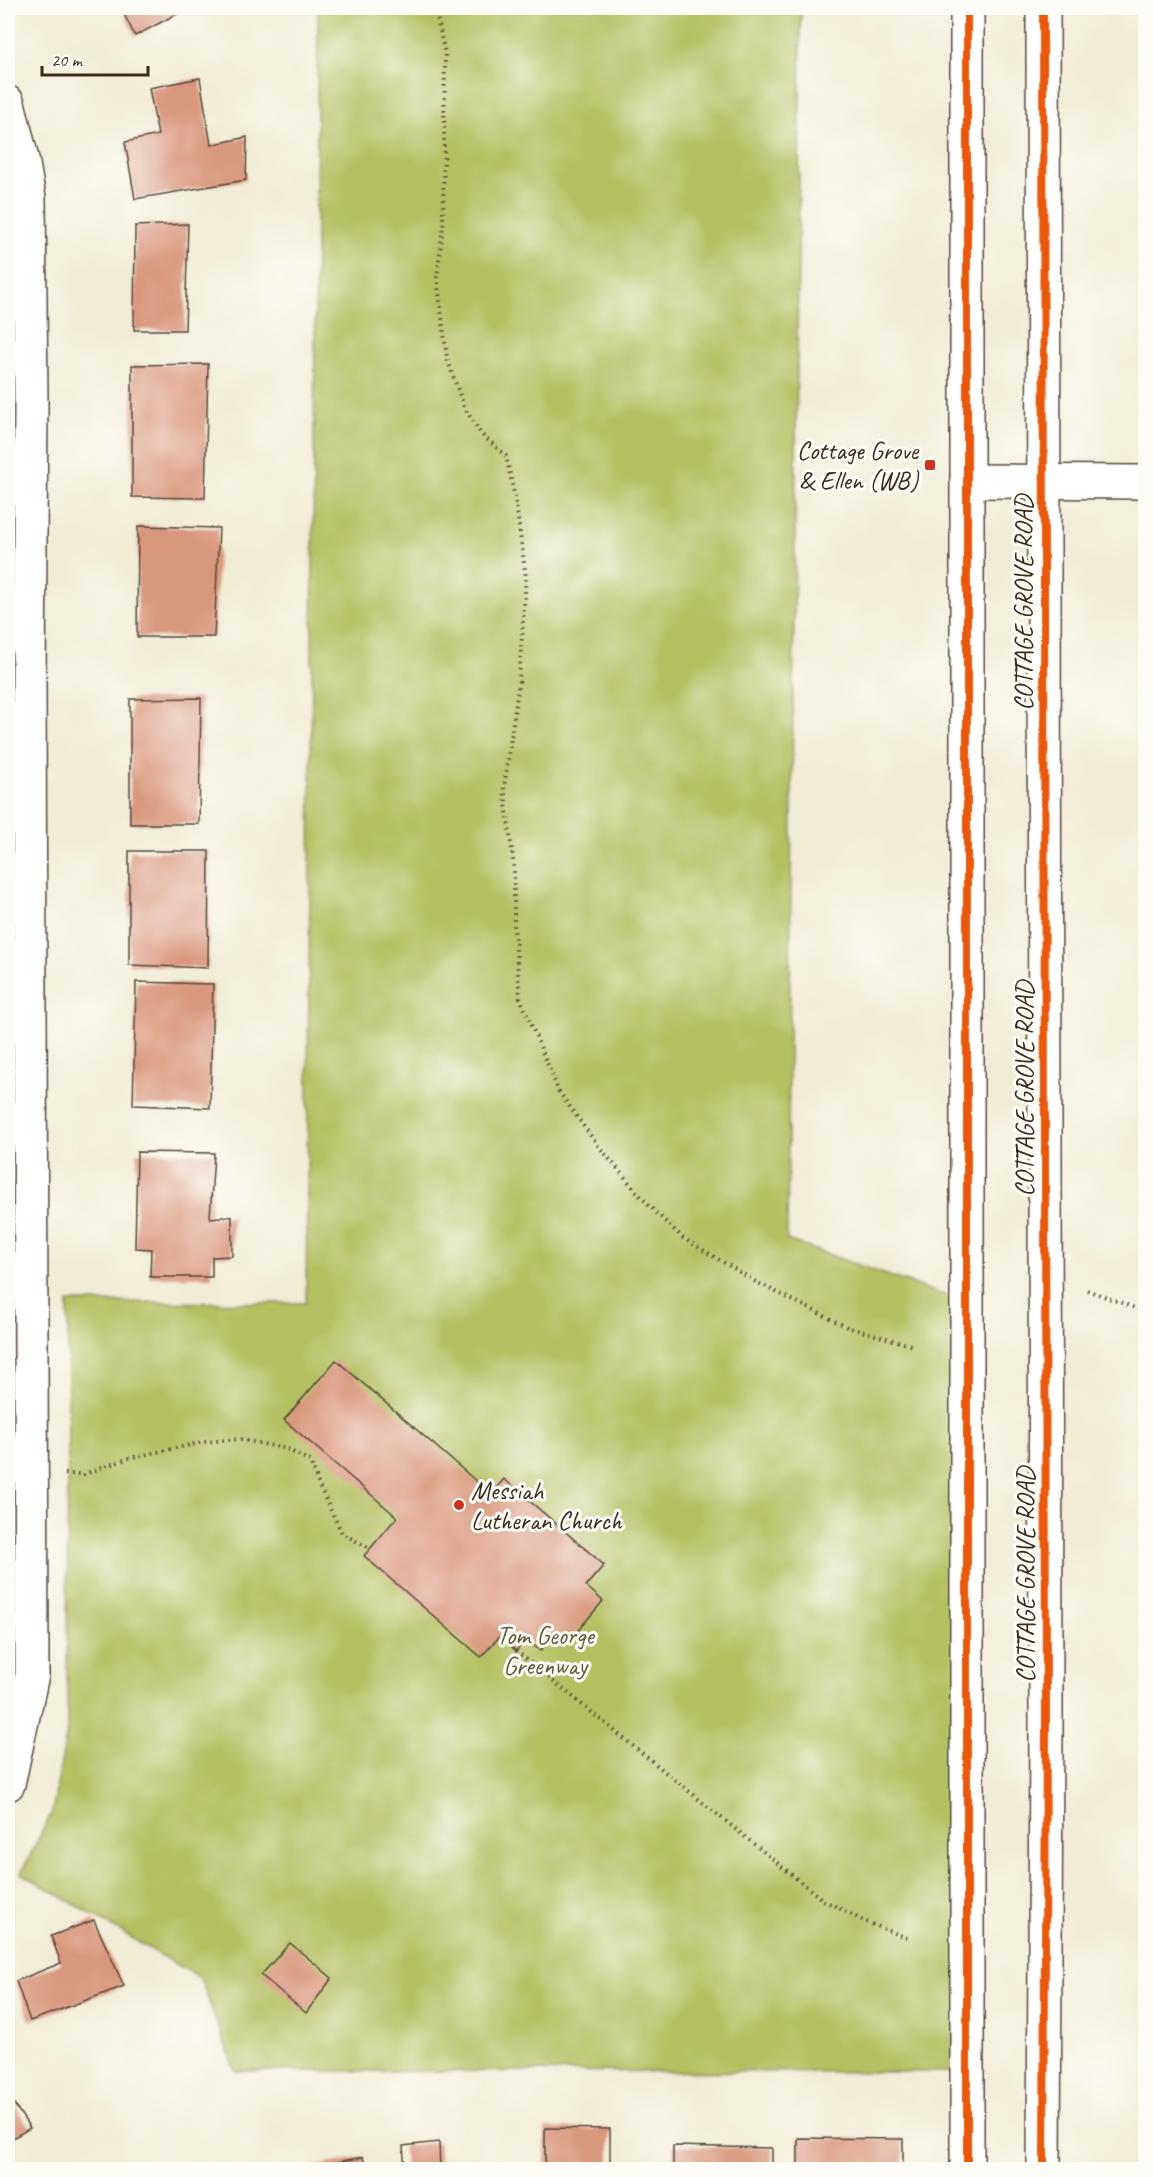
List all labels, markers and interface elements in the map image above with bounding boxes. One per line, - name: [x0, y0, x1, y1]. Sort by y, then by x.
- scale bar: [42, 39, 148, 77]
- text: 20 m: [51, 49, 84, 71]
- place label: Cottage Grove & Ellen (WB): [797, 434, 920, 497]
- marker: Cottage Grove & Ellen (WB): [923, 458, 937, 472]
- street label: COTTAGE GROVE ROAD: [1007, 492, 1040, 711]
- street label: COTTAGE GROVE ROAD: [1008, 978, 1041, 1197]
- street label: COTTAGE GROVE ROAD: [1009, 1464, 1042, 1683]
- place label: Messiah Lutheran Church: [471, 1474, 623, 1537]
- marker: Messiah Lutheran Church: [452, 1498, 466, 1512]
- park label: Tom George Greenway: [496, 1619, 596, 1682]

